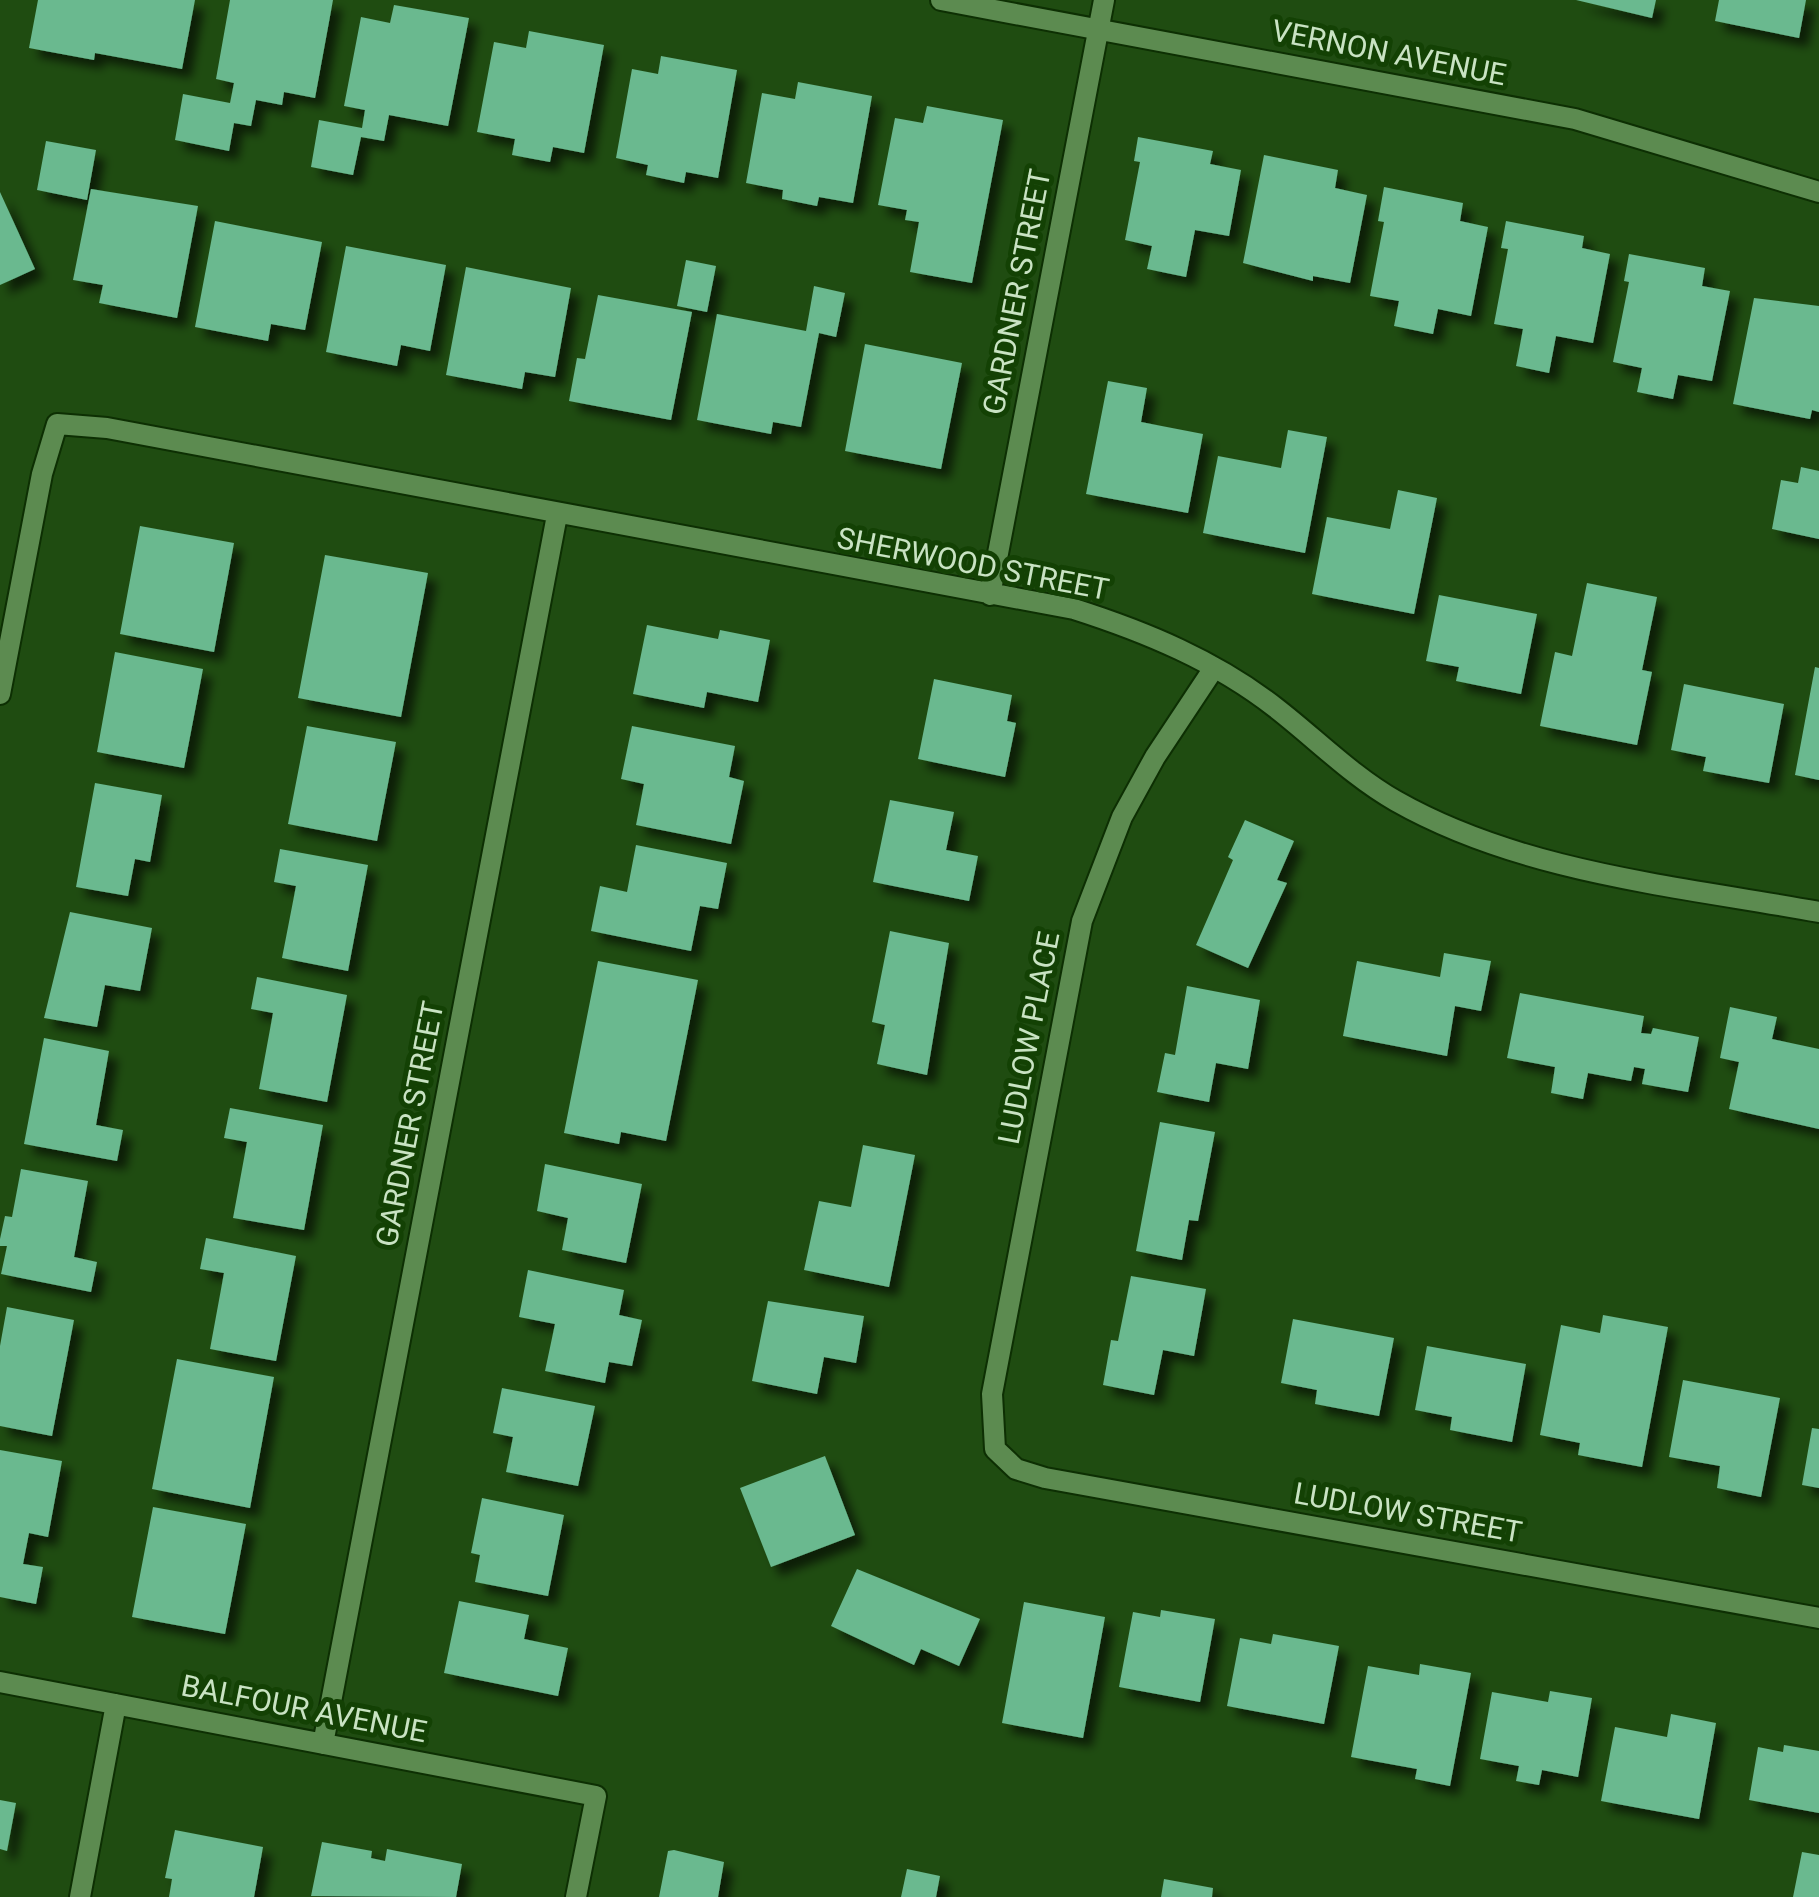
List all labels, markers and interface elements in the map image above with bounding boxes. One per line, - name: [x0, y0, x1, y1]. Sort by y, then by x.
- street label: VERNON AVENUE: [1269, 13, 1509, 92]
- street label: GARDNER STREET: [976, 166, 1057, 417]
- street label: SHERWOOD STREET: [834, 520, 1112, 607]
- street label: LUDLOW PLACE: [991, 929, 1066, 1147]
- street label: GARDNER STREET: [369, 998, 450, 1249]
- street label: LUDLOW STREET: [1291, 1475, 1525, 1550]
- street label: BALFOUR AVENUE: [178, 1668, 430, 1749]

